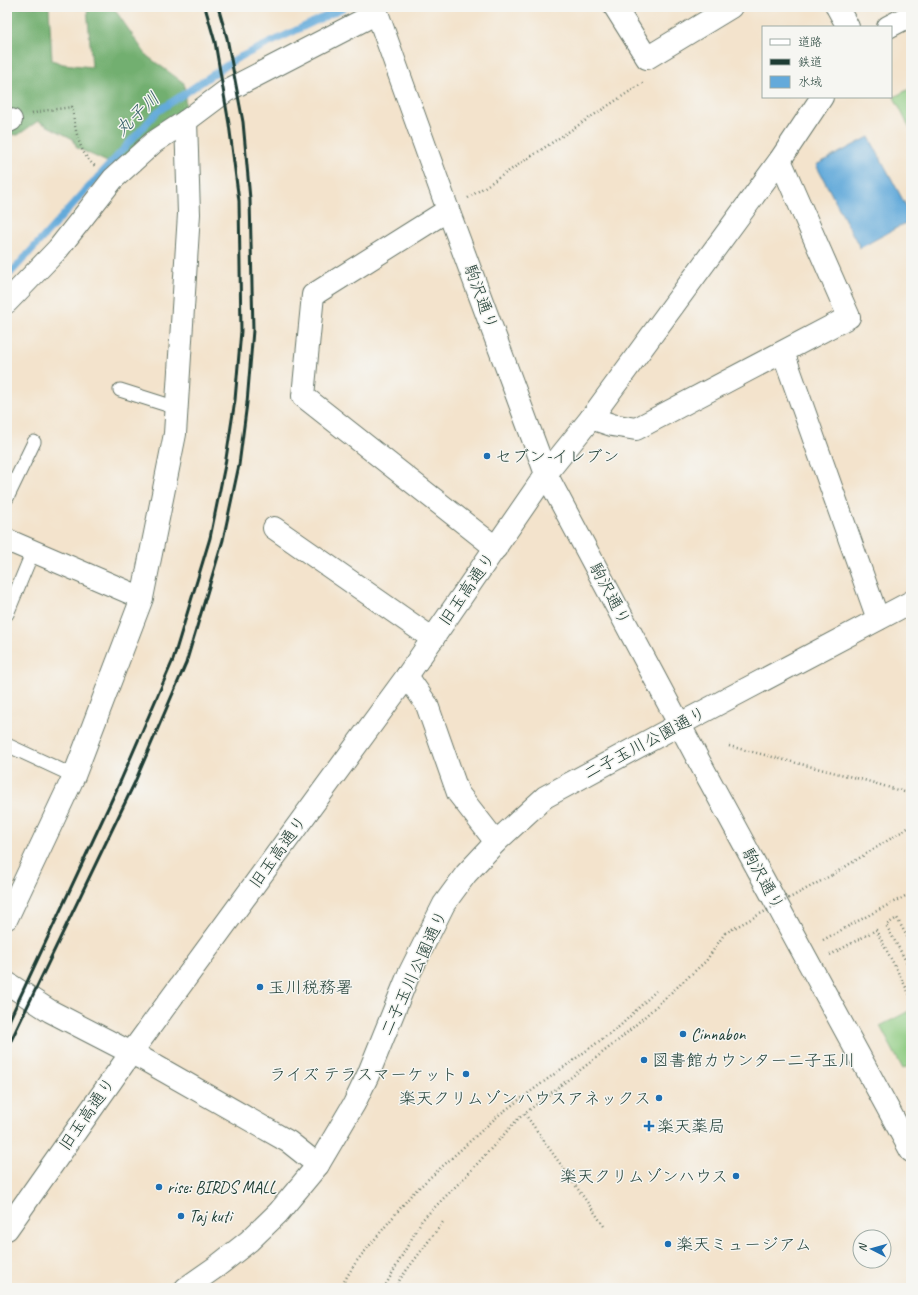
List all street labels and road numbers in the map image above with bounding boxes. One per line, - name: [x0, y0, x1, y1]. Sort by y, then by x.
- street label: 駒沢通り: [460, 261, 502, 333]
- street label: 旧玉高通り: [434, 548, 500, 630]
- street label: 駒沢通り: [585, 559, 635, 629]
- street label: 二子玉川公園通り: [580, 702, 710, 784]
- street label: 旧玉高通り: [245, 811, 311, 893]
- street label: 駒沢通り: [737, 844, 789, 914]
- street label: 二子玉川公園通り: [376, 907, 452, 1039]
- street label: 旧玉高通り: [54, 1073, 120, 1155]

